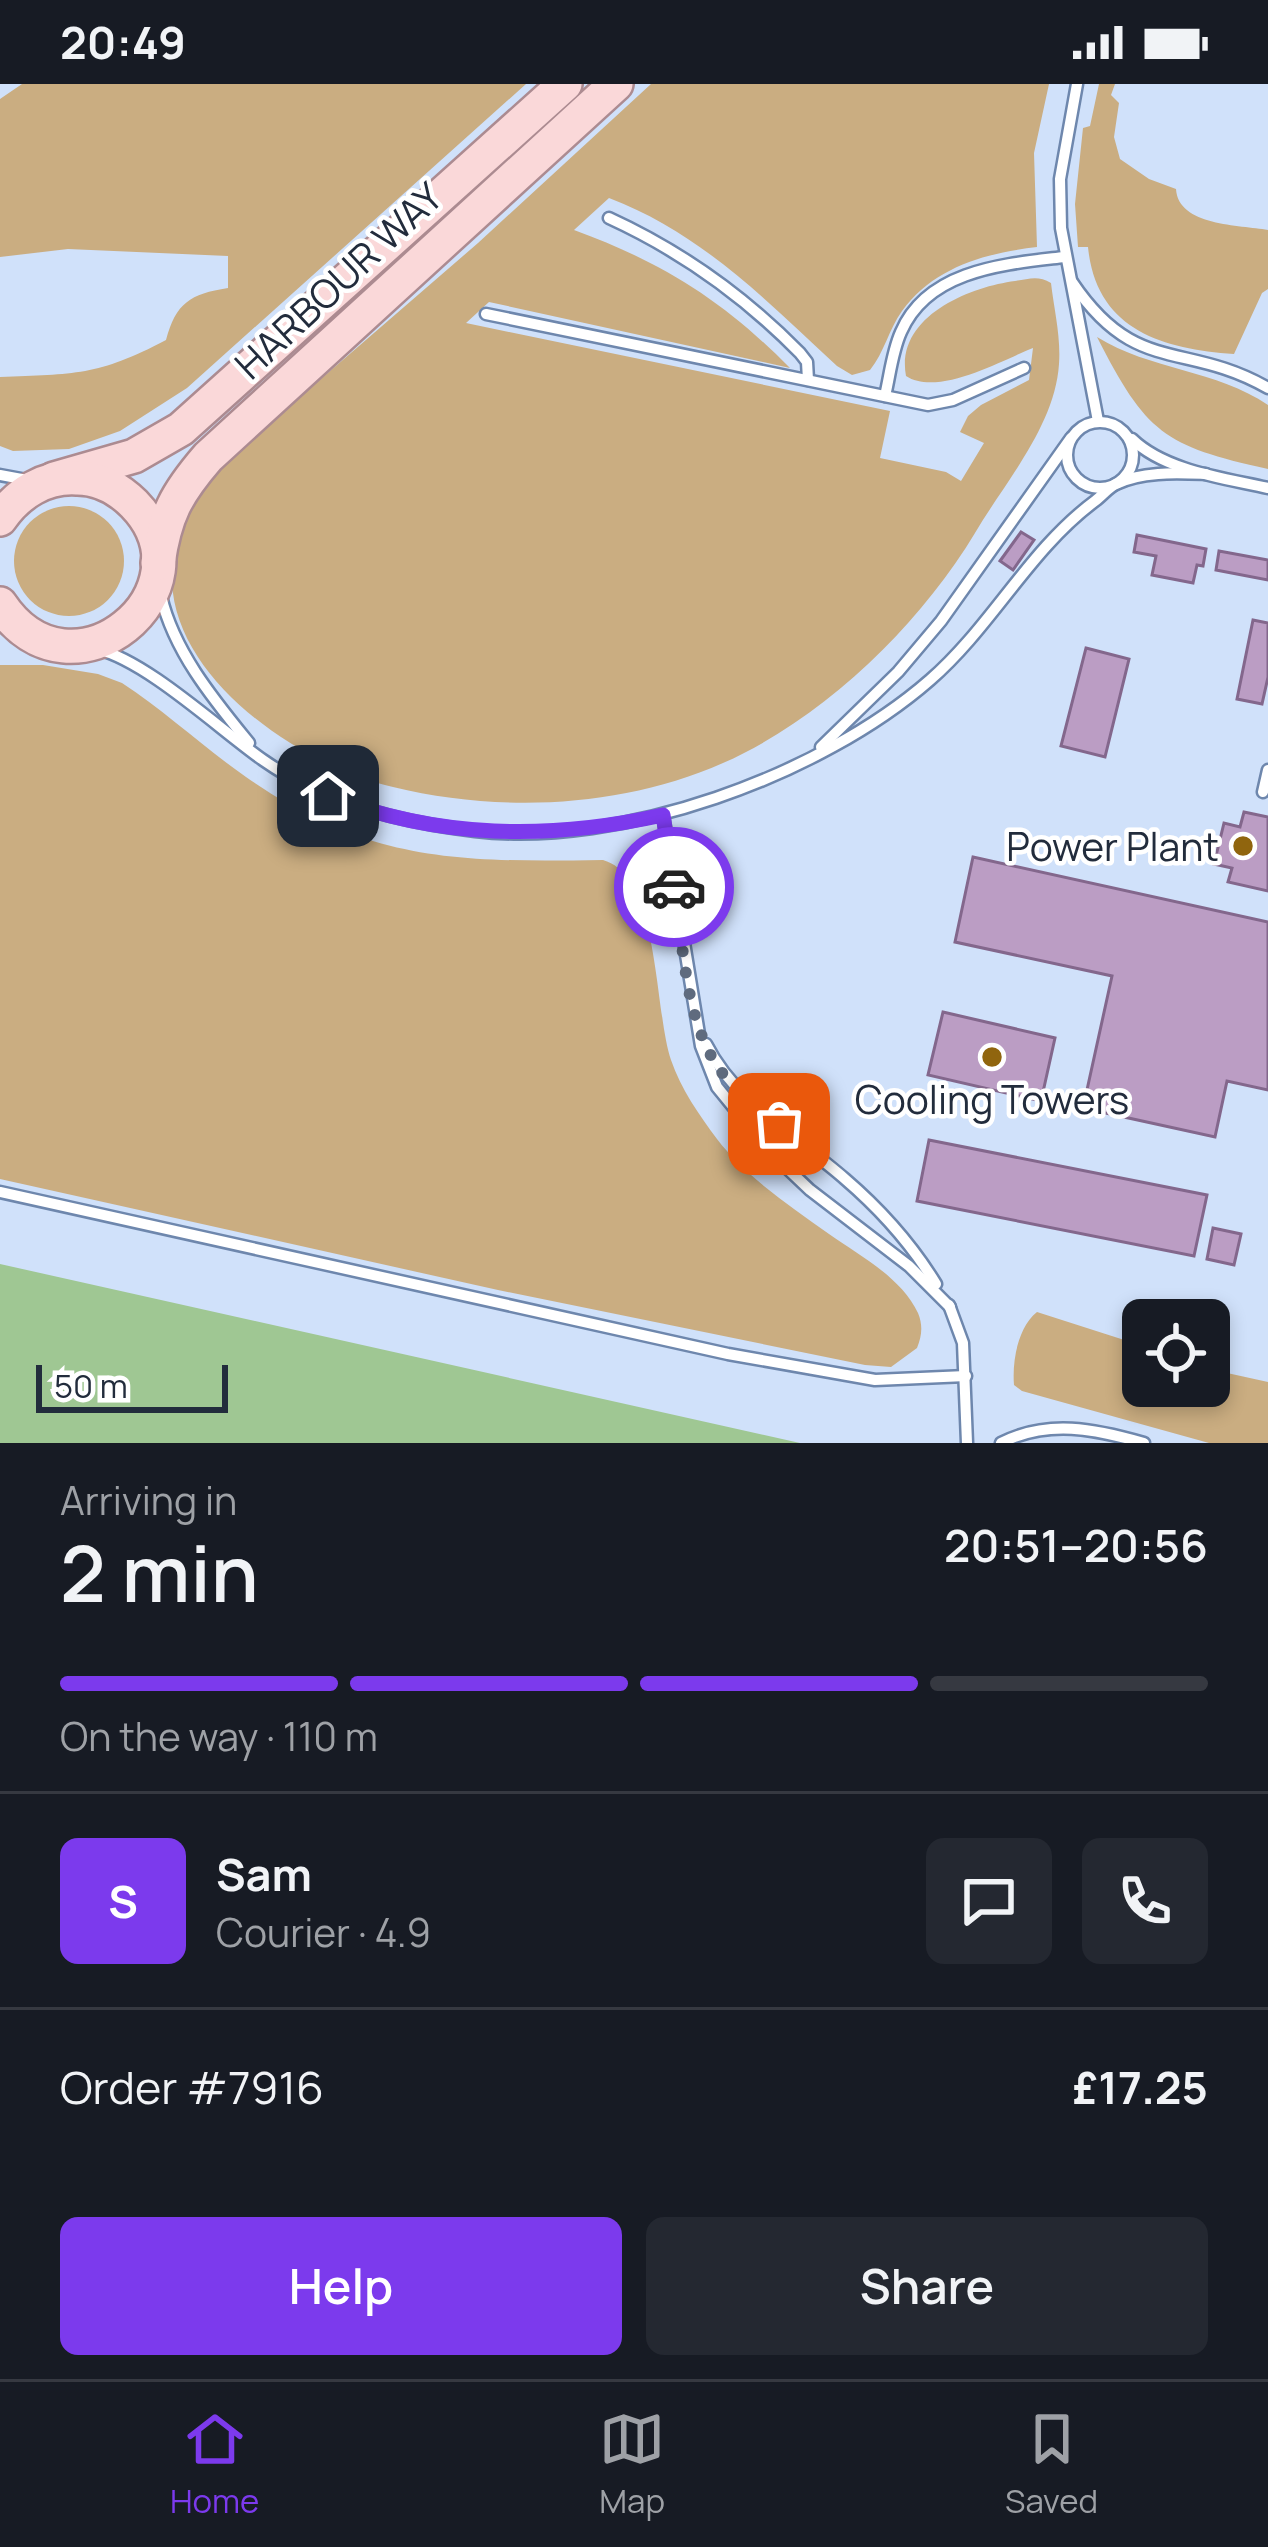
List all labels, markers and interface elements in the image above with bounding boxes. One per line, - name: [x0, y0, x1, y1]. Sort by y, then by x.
- text: 20:49: [60, 11, 186, 73]
- street label: HARBOUR WAY: [222, 169, 454, 390]
- pin: [277, 745, 379, 847]
- icon: home: [295, 763, 361, 829]
- place label: Power Plant: [1006, 819, 1219, 873]
- courier: [614, 827, 734, 947]
- marker: Power Plant: [1230, 833, 1256, 859]
- icon: car: [641, 854, 707, 920]
- marker: Cooling Towers: [979, 1044, 1005, 1070]
- place label: Cooling Towers: [855, 1072, 1129, 1126]
- pin: [728, 1073, 830, 1175]
- icon: bag: [746, 1091, 812, 1157]
- map controls: [1122, 1299, 1230, 1407]
- button: locate: [1122, 1299, 1230, 1407]
- scale bar: [36, 1359, 228, 1412]
- text: 50 m: [54, 1363, 128, 1408]
- text: Arriving in: [60, 1473, 237, 1527]
- text: 20:51–20:56: [944, 1514, 1208, 1576]
- text: 2 min: [60, 1519, 259, 1625]
- text: On the way · 110 m: [60, 1709, 378, 1763]
- button: chat: [926, 1838, 1052, 1964]
- button: phone: [1082, 1838, 1208, 1964]
- text: Sam: [216, 1843, 312, 1905]
- text: S: [108, 1870, 138, 1932]
- text: Courier · 4.9: [216, 1905, 431, 1959]
- text: Order #7916: [60, 2056, 324, 2118]
- text: £17.25: [1073, 2056, 1208, 2118]
- button: Help: [60, 2217, 622, 2355]
- button: Share: [646, 2217, 1208, 2355]
- tab: Home: [170, 2406, 259, 2523]
- tab: Map: [599, 2406, 665, 2523]
- tab: Saved: [1005, 2406, 1098, 2523]

